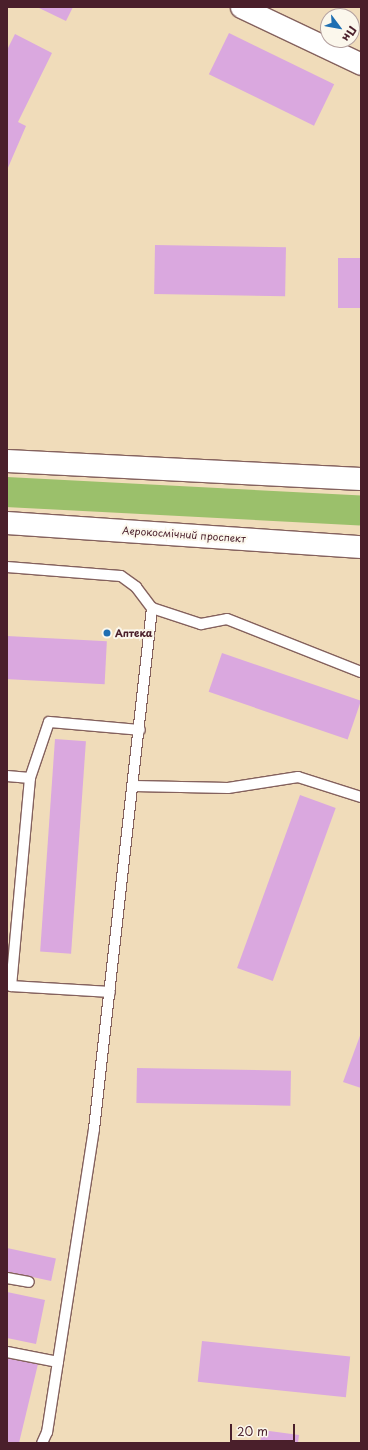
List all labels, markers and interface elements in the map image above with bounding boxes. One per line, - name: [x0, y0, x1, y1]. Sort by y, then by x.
- north arrow: [320, 8, 360, 48]
- text: Пн: [338, 23, 361, 45]
- street label: Аерокосмічний проспект: [122, 524, 246, 544]
- place label: Аптека: [115, 627, 152, 639]
- marker: Аптека: [102, 628, 112, 638]
- scale bar: [232, 1416, 297, 1442]
- text: 20 m: [237, 1422, 268, 1440]

